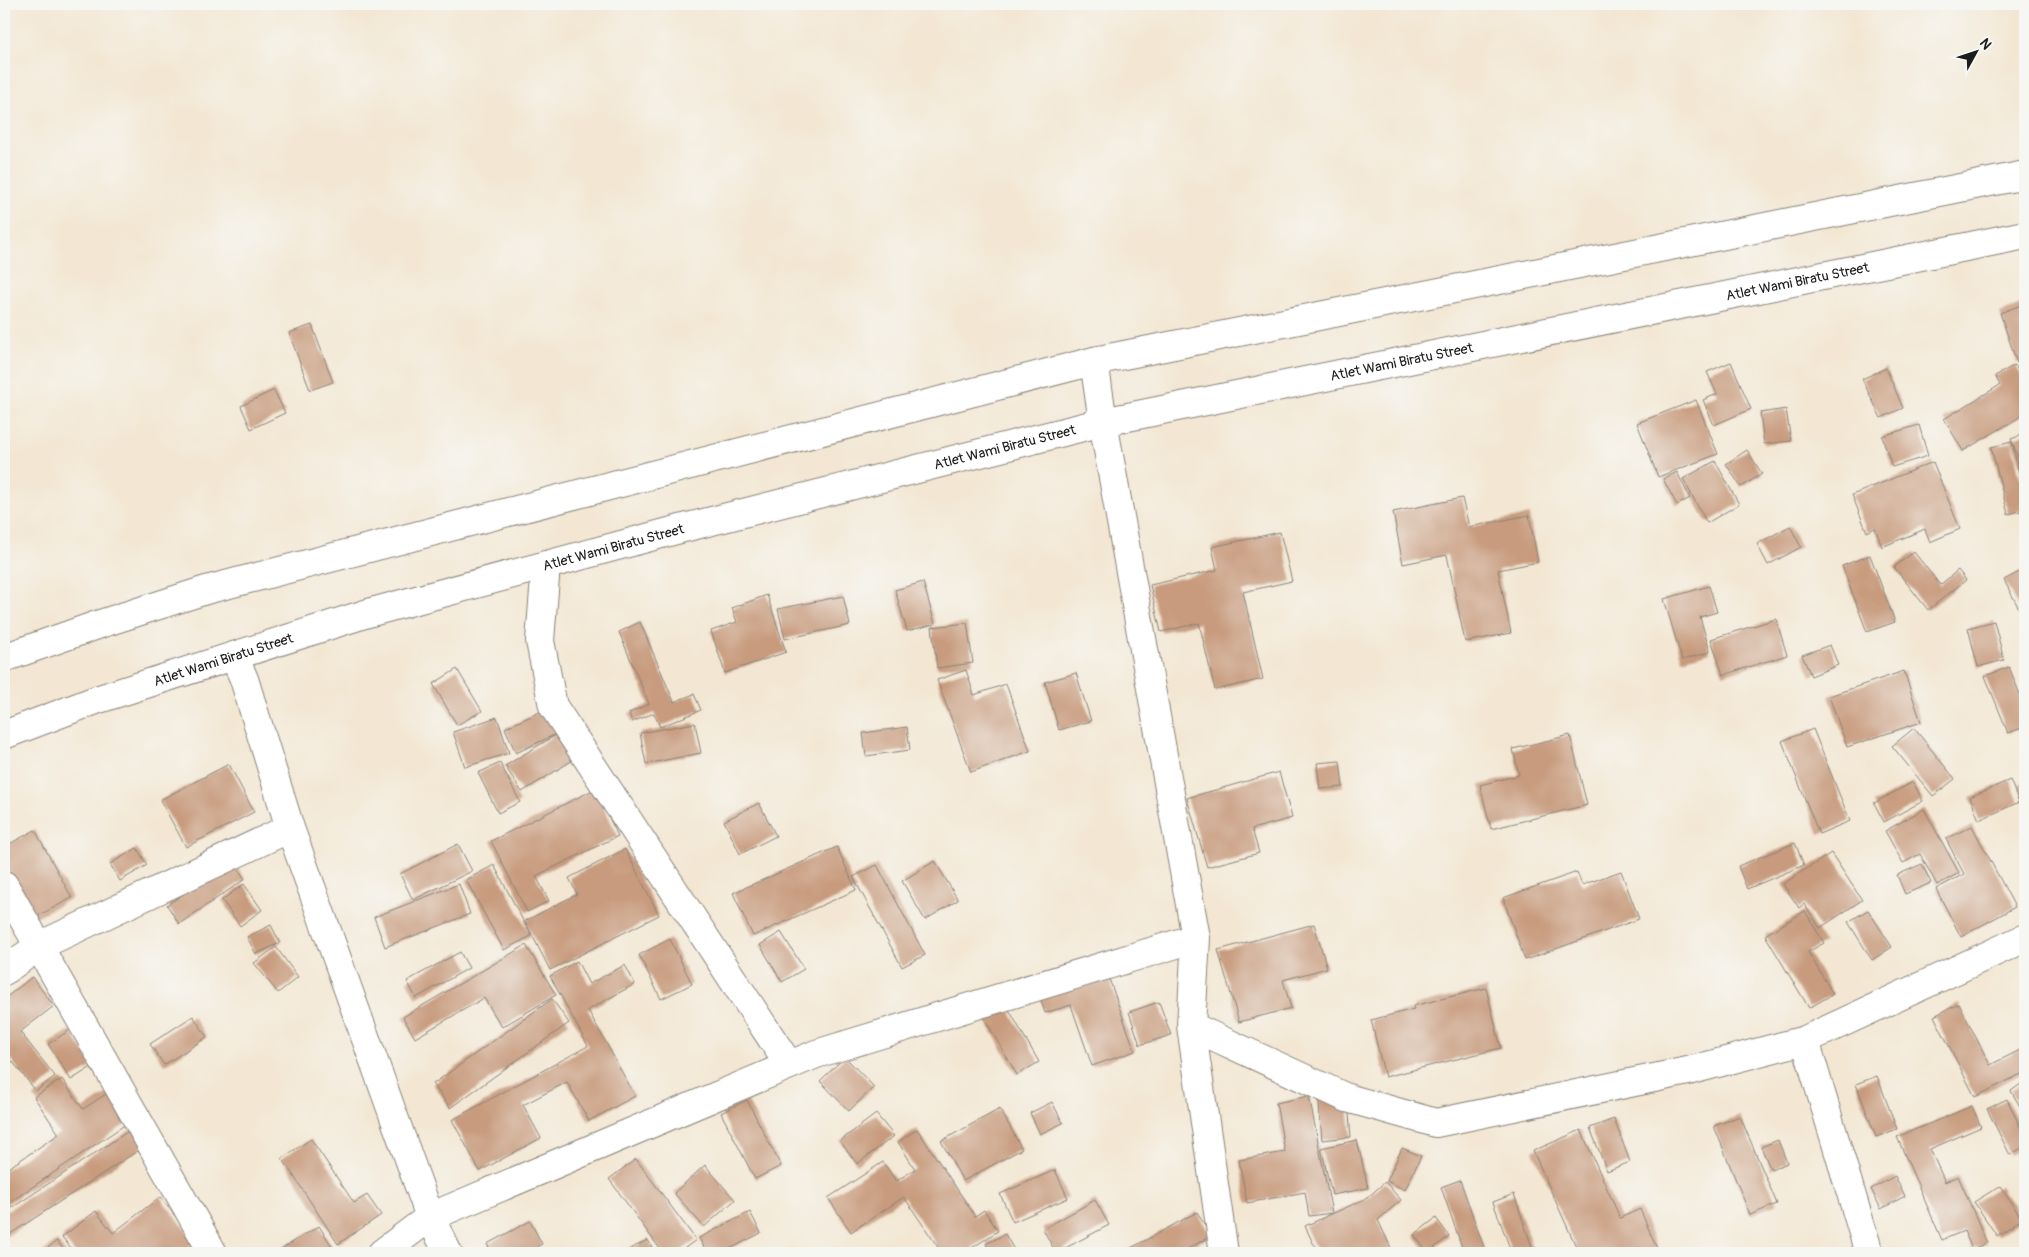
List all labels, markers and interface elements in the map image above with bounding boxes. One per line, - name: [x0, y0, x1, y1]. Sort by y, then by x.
- north arrow: [1952, 28, 2002, 78]
- text: N: [1976, 35, 1995, 53]
- street label: Atlet Wami Biratu Street: [1724, 258, 1871, 304]
- street label: Atlet Wami Biratu Street: [1329, 339, 1475, 384]
- street label: Atlet Wami Biratu Street: [932, 421, 1078, 473]
- street label: Atlet Wami Biratu Street: [541, 520, 686, 574]
- street label: Atlet Wami Biratu Street: [151, 629, 295, 690]

